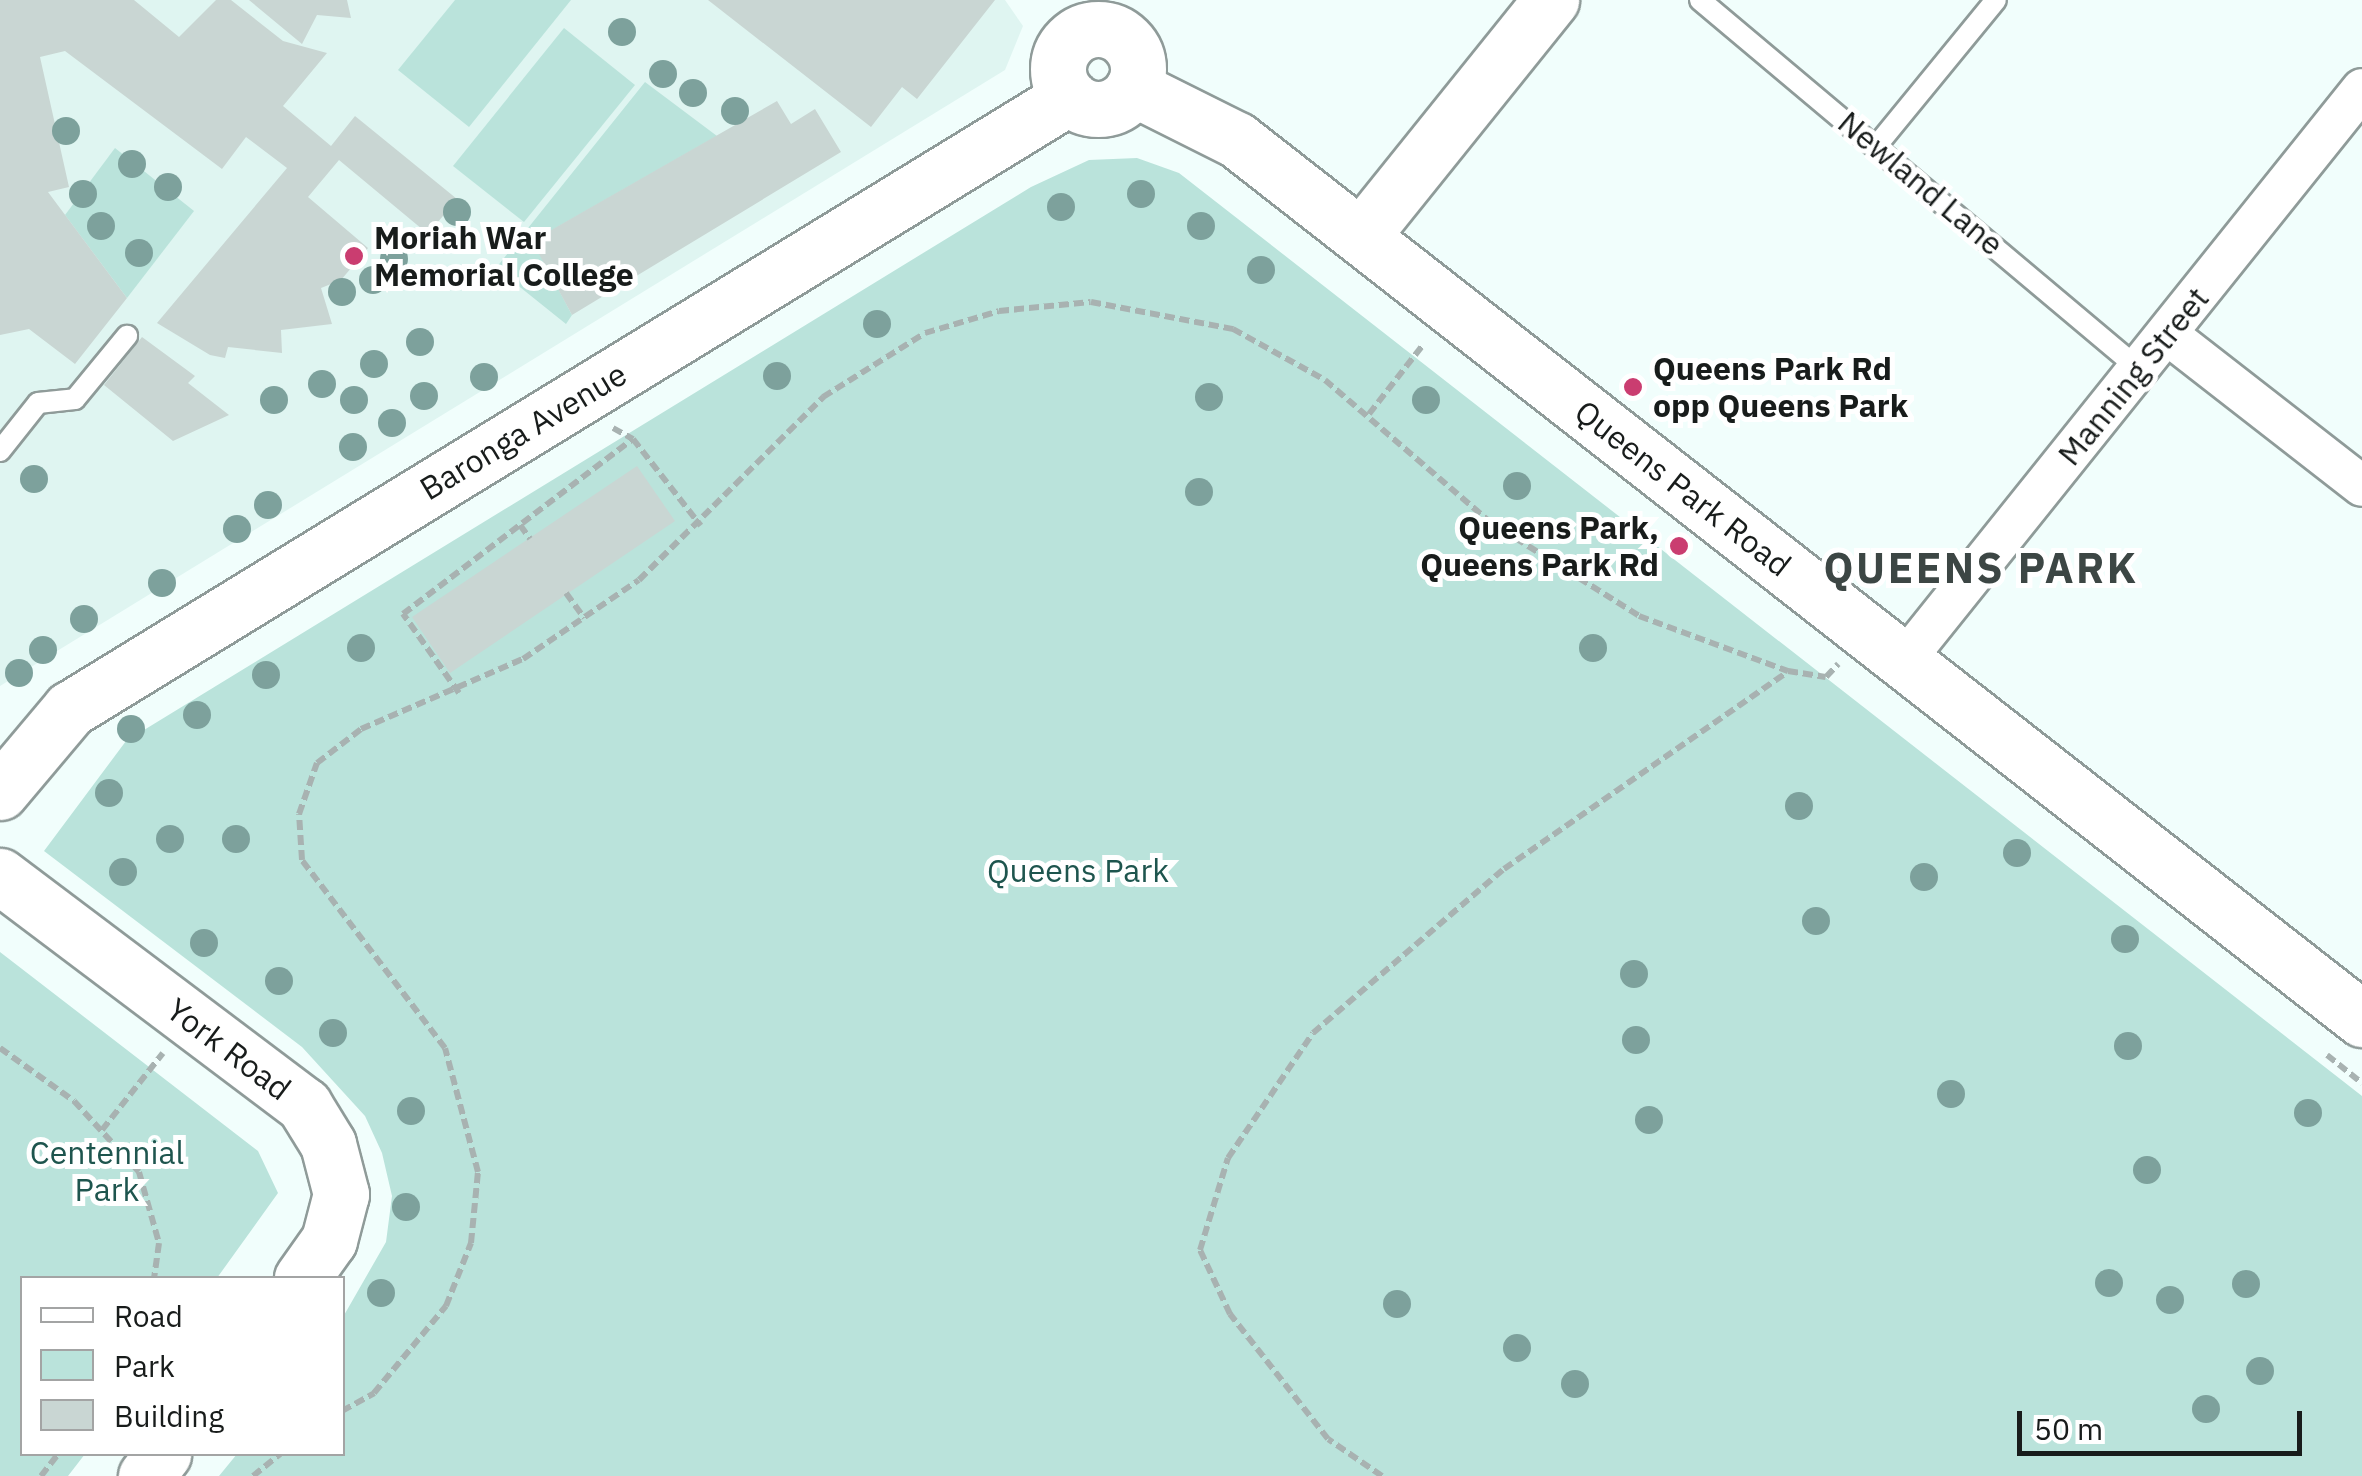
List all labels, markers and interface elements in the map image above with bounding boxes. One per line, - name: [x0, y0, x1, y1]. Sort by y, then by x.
- street label: Newland Lane: [1831, 103, 2011, 263]
- place label: Moriah War Memorial College: [374, 219, 634, 294]
- marker: Moriah War Memorial College: [343, 245, 365, 267]
- street label: Manning Street: [2050, 279, 2216, 473]
- place label: Queens Park Rd opp Queens Park: [1653, 350, 1908, 425]
- street label: Baronga Avenue: [413, 354, 633, 508]
- marker: Queens Park Rd opp Queens Park: [1622, 376, 1644, 398]
- street label: Queens Park Road: [1567, 392, 1799, 584]
- place label: Queens Park, Queens Park Rd: [1420, 509, 1659, 584]
- marker: Queens Park, Queens Park Rd: [1668, 535, 1690, 557]
- district label: QUEENS PARK: [1824, 543, 2138, 593]
- park label: Queens Park: [987, 851, 1169, 889]
- street label: York Road: [160, 990, 298, 1108]
- park label: Centennial Park: [30, 1134, 184, 1209]
- legend: [20, 1276, 345, 1456]
- text: Road: [114, 1296, 183, 1335]
- text: Park: [114, 1346, 175, 1385]
- scale bar: [2022, 1391, 2307, 1453]
- text: Building: [114, 1396, 224, 1435]
- text: 50 m: [2034, 1409, 2103, 1448]

